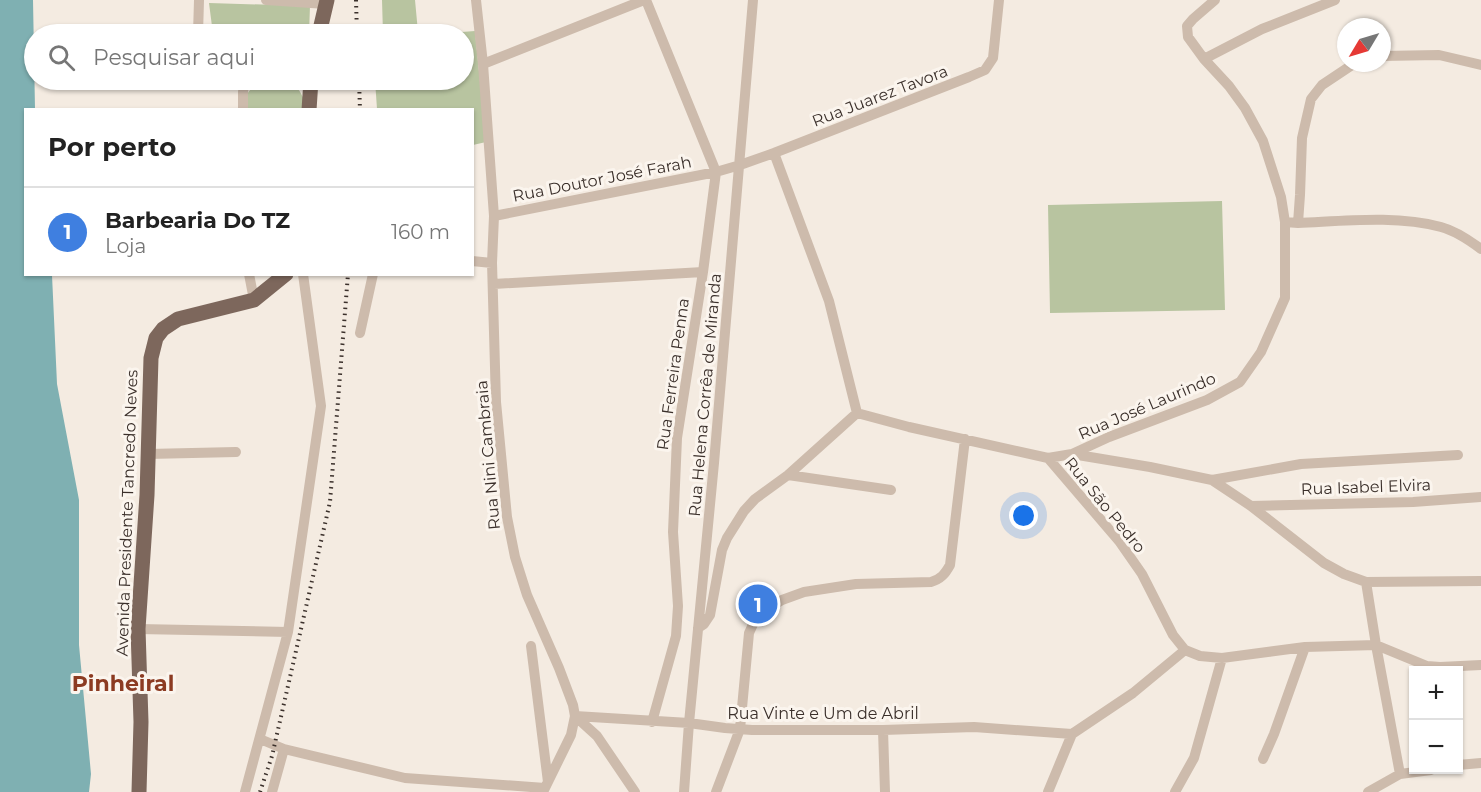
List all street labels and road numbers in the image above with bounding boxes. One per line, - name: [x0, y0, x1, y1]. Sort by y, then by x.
- street label: Rua Juarez Tavora: [809, 61, 951, 131]
- street label: Rua Doutor José Farah: [511, 152, 693, 206]
- street label: Rua Helena Corrêa de Miranda: [685, 273, 725, 517]
- street label: Rua Ferreira Penna: [653, 297, 693, 451]
- street label: Rua José Laurindo: [1075, 368, 1219, 444]
- street label: Avenida Presidente Tancredo Neves: [113, 369, 142, 657]
- street label: Rua Nini Cambraia: [472, 379, 504, 531]
- street label: Rua São Pedro: [1061, 453, 1149, 557]
- street label: Rua Isabel Elvira: [1301, 475, 1431, 499]
- street label: Rua Vinte e Um de Abril: [727, 704, 919, 723]

